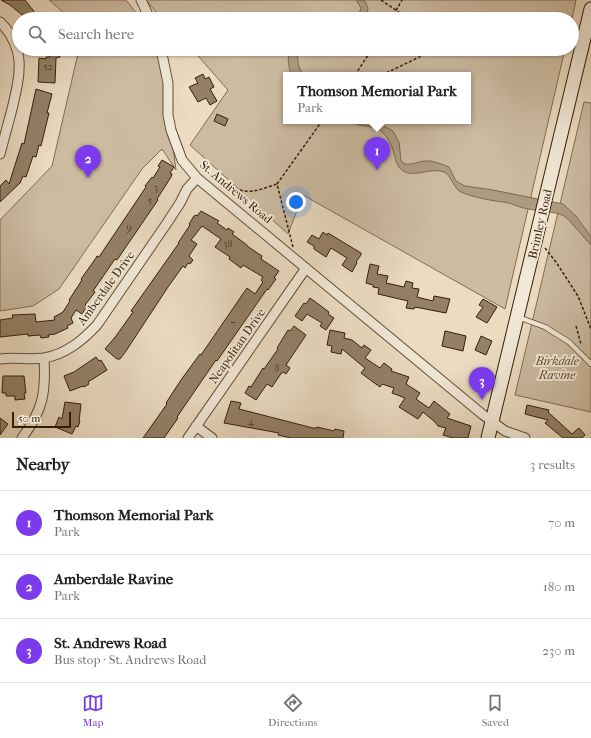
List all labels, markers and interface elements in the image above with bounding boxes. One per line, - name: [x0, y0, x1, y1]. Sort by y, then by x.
- search box: [12, 12, 579, 56]
- icon: search: [26, 23, 48, 45]
- text: Search here: [58, 25, 134, 43]
- house number: 52: [43, 61, 53, 73]
- popup: [283, 72, 471, 124]
- text: Thomson Memorial Park: [297, 82, 457, 100]
- text: Park: [297, 100, 323, 115]
- pin: 1: [364, 137, 390, 170]
- pin: 2: [75, 145, 101, 178]
- street label: St. Andrews Road: [197, 158, 275, 227]
- house number: 3: [154, 182, 158, 194]
- street label: Brimley Road: [525, 187, 555, 260]
- your location: [286, 192, 306, 212]
- house number: 5: [148, 195, 152, 207]
- house number: 9: [126, 222, 132, 234]
- house number: 38: [223, 238, 233, 250]
- street label: Amberdale Drive: [74, 248, 138, 329]
- street label: Neapolitan Drive: [206, 306, 268, 386]
- house number: 7: [231, 318, 236, 330]
- park label: Birkdale Ravine: [534, 354, 580, 382]
- house number: 8: [274, 362, 280, 374]
- pin: 3: [469, 367, 495, 400]
- scale bar: [12, 410, 71, 429]
- text: 50 m: [18, 412, 40, 425]
- house number: 4: [248, 416, 255, 428]
- text: Nearby: [16, 454, 70, 474]
- text: 3 results: [530, 457, 575, 472]
- text: Thomson Memorial Park: [54, 506, 214, 524]
- text: 1: [27, 515, 31, 530]
- text: 70 m: [548, 515, 575, 530]
- text: Park: [54, 524, 80, 539]
- text: Amberdale Ravine: [54, 570, 173, 588]
- text: 2: [26, 579, 32, 594]
- text: 180 m: [543, 579, 575, 594]
- text: Park: [54, 588, 80, 603]
- text: St. Andrews Road: [54, 634, 167, 652]
- text: 3: [26, 643, 32, 658]
- text: 230 m: [542, 643, 575, 658]
- text: Bus stop · St. Andrews Road: [54, 652, 206, 667]
- tab: Map: [82, 692, 104, 729]
- tab: Directions: [268, 692, 318, 729]
- tab: Saved: [482, 692, 509, 729]

